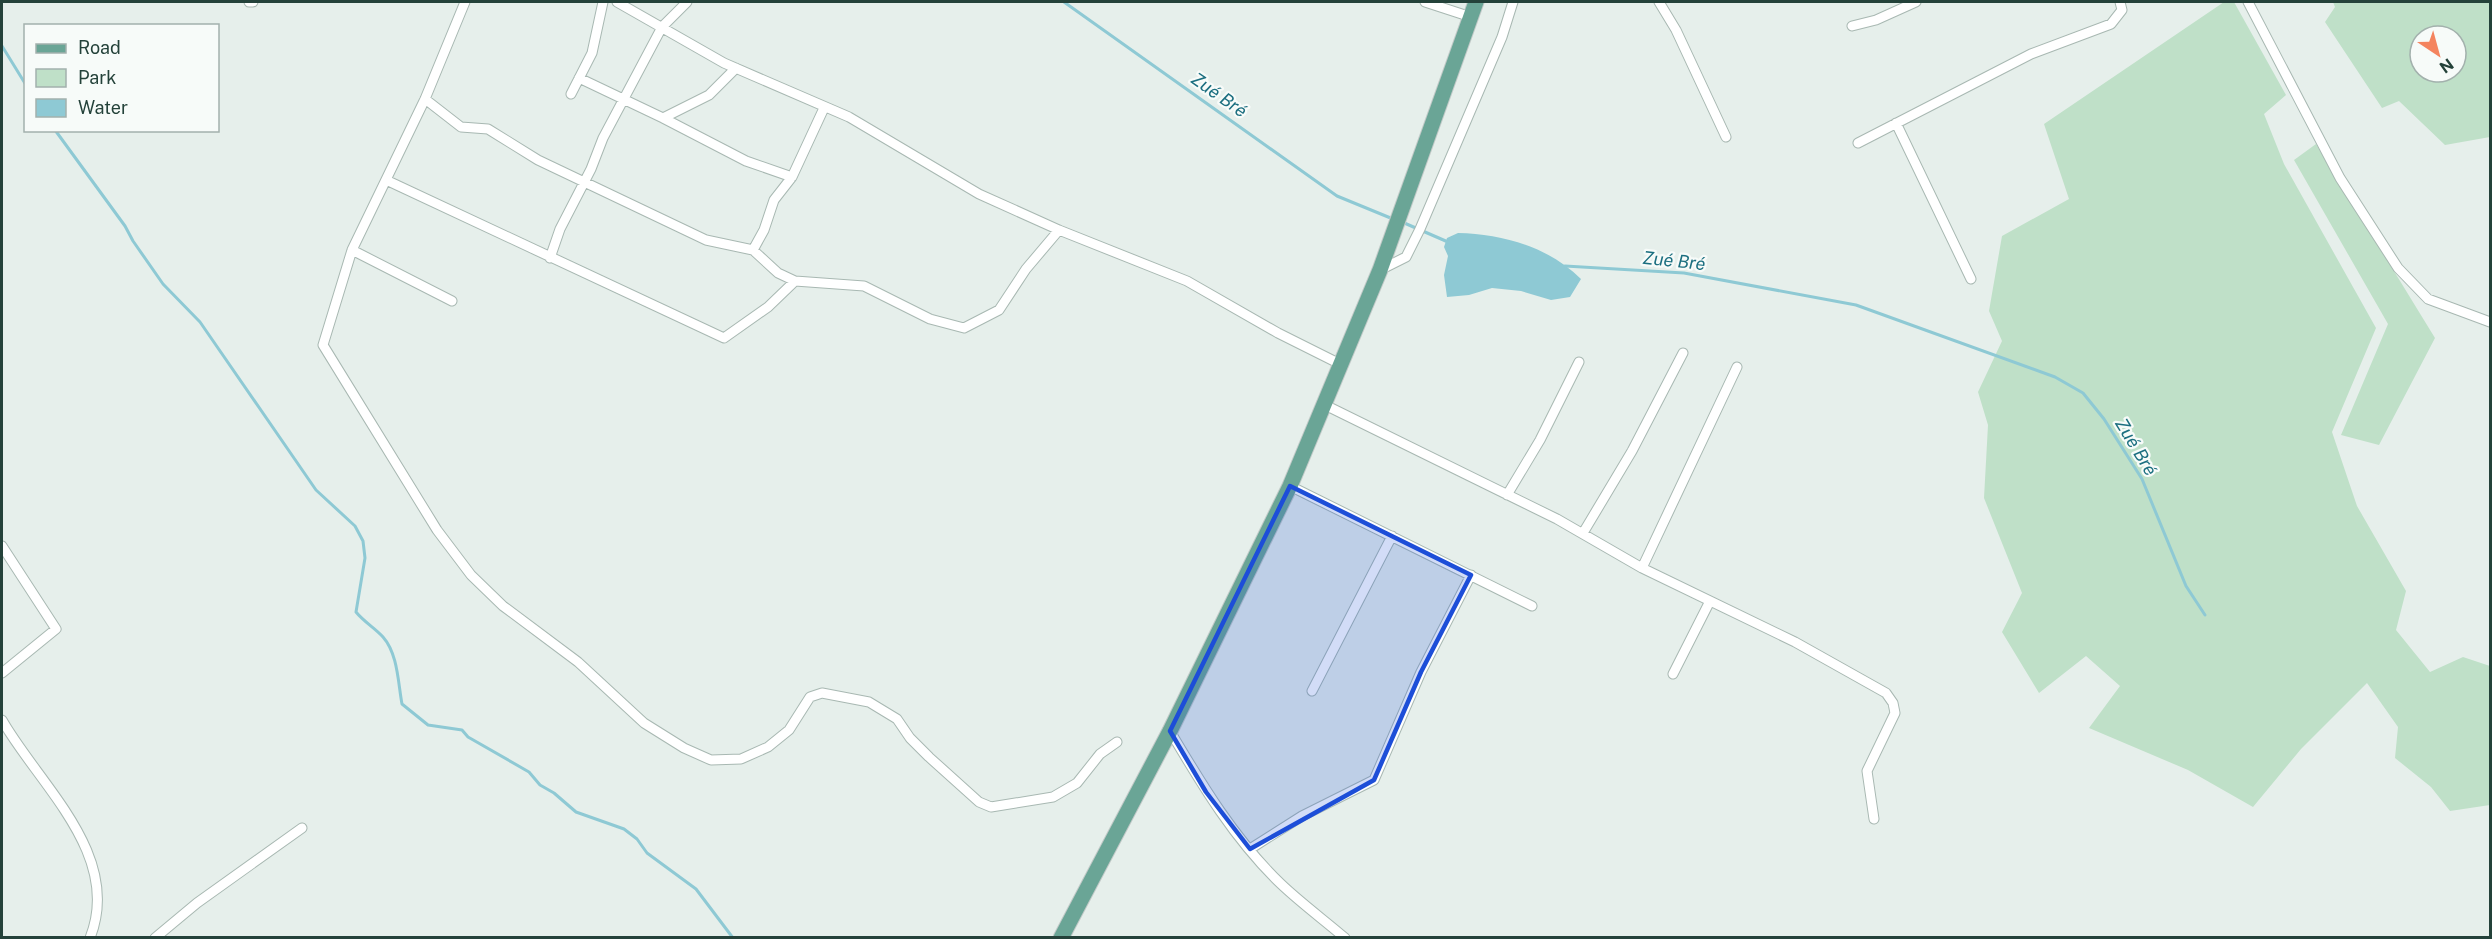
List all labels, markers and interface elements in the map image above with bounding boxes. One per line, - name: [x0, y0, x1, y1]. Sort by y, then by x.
- legend: [24, 24, 219, 132]
- north arrow: [2408, 24, 2468, 84]
- text: Road: [78, 37, 121, 58]
- text: N: [2436, 54, 2457, 77]
- text: Park: [78, 67, 116, 88]
- water label: Zué Bré: [1187, 68, 1251, 121]
- text: Water: [78, 97, 128, 118]
- water label: Zué Bré: [1642, 247, 1707, 274]
- water label: Zué Bré: [2111, 414, 2162, 479]

